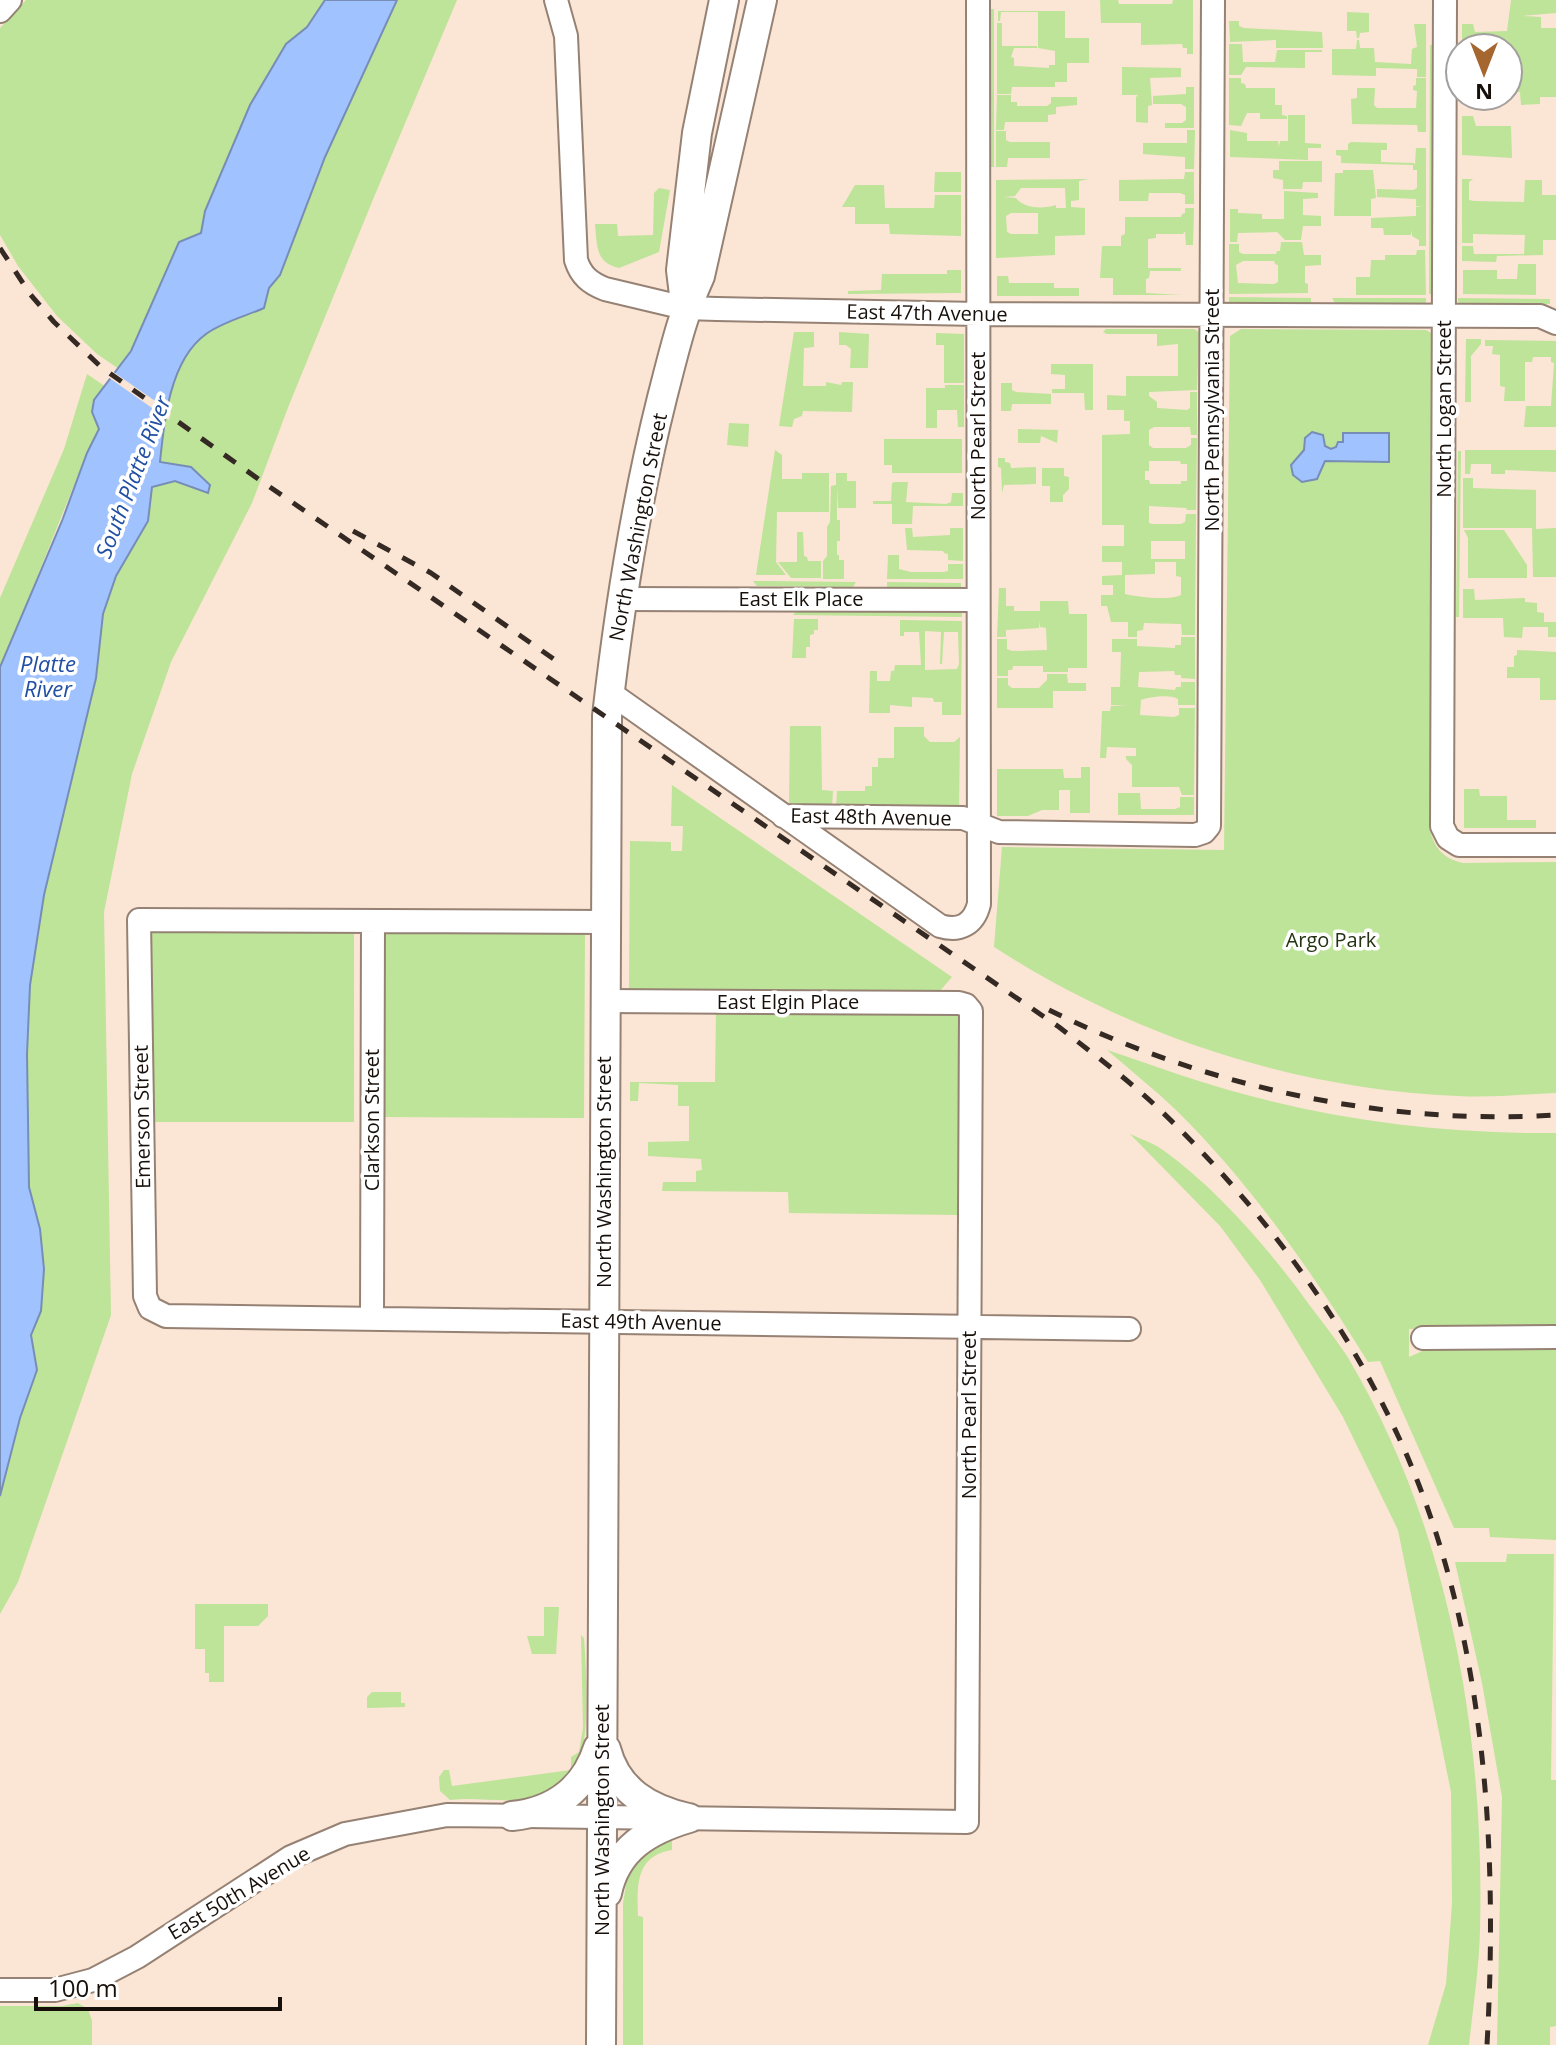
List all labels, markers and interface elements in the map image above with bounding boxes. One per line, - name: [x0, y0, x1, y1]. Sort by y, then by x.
- north arrow: [1444, 32, 1524, 112]
- text: N: [1475, 78, 1493, 108]
- street label: North Pennsylvania Street: [1198, 289, 1225, 531]
- street label: East 47th Avenue: [846, 298, 1008, 327]
- street label: North Logan Street: [1430, 320, 1457, 498]
- street label: North Pearl Street: [964, 352, 991, 520]
- water label: South Platte River: [87, 390, 177, 562]
- street label: North Washington Street: [602, 411, 673, 643]
- street label: East Elk Place: [739, 585, 863, 612]
- water label: Platte River: [20, 648, 76, 703]
- street label: East 48th Avenue: [790, 802, 952, 831]
- park label: Argo Park: [1286, 926, 1377, 953]
- street label: East Elgin Place: [717, 988, 859, 1015]
- street label: Emerson Street: [127, 1045, 156, 1189]
- street label: Clarkson Street: [358, 1049, 385, 1191]
- street label: North Washington Street: [590, 1056, 617, 1288]
- street label: East 49th Avenue: [560, 1307, 722, 1336]
- street label: North Pearl Street: [955, 1331, 982, 1499]
- street label: North Washington Street: [588, 1704, 615, 1936]
- street label: East 50th Avenue: [163, 1839, 315, 1946]
- scale bar: [36, 1961, 280, 2011]
- text: 100 m: [48, 1971, 118, 2004]

